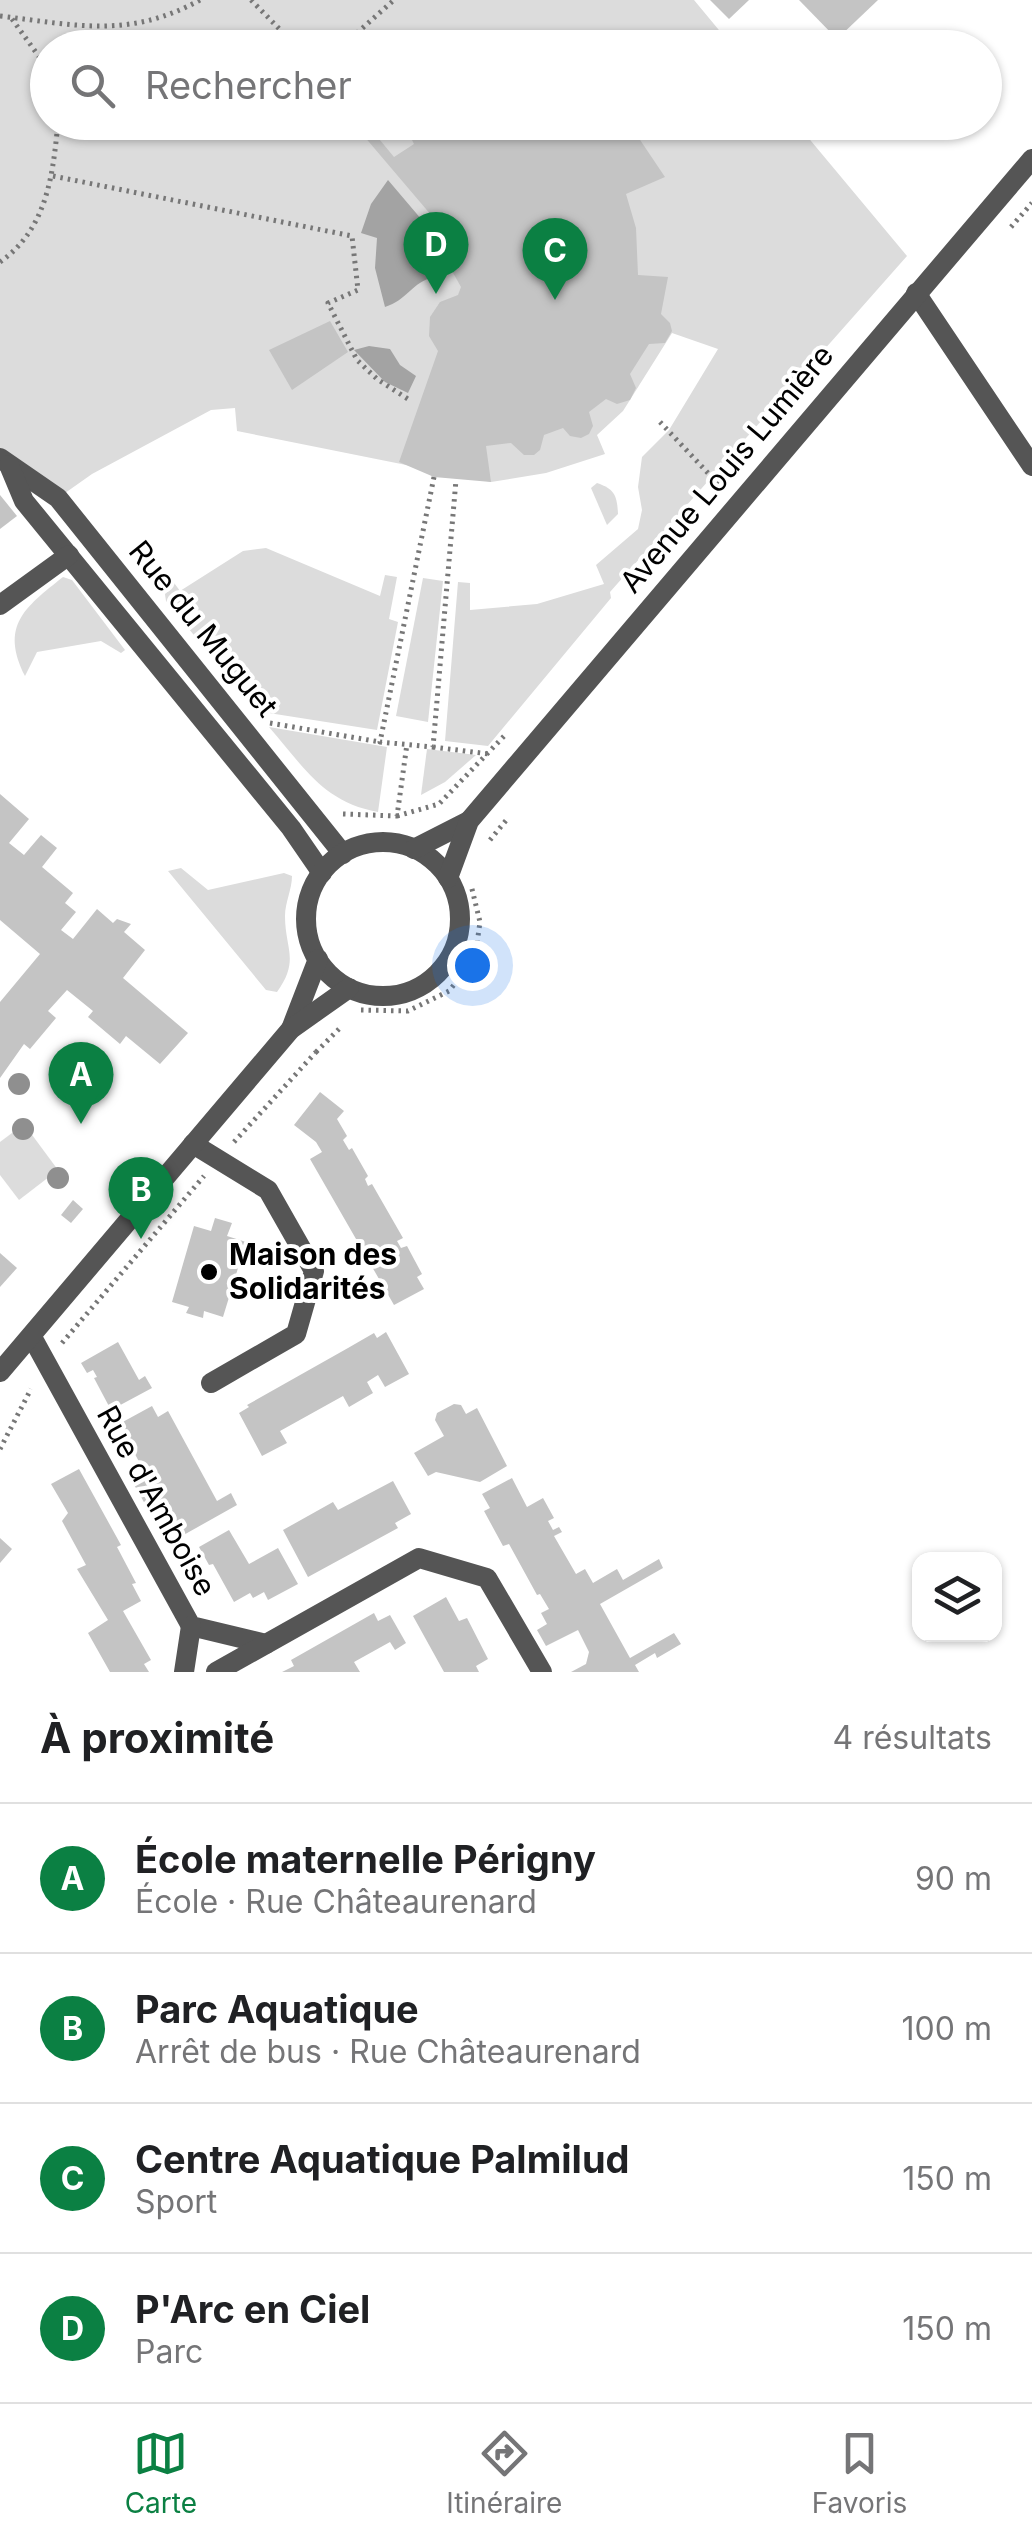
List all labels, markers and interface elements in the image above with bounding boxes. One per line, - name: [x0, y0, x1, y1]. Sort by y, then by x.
- search box: [30, 30, 1002, 140]
- icon: search: [65, 58, 120, 113]
- text: Rechercher: [145, 62, 352, 108]
- pin: D: [404, 212, 468, 294]
- pin: C: [522, 218, 588, 300]
- street label: Avenue Louis Lumière: [612, 337, 840, 599]
- street label: Rue du Muguet: [122, 533, 286, 724]
- your location: [447, 940, 498, 991]
- pin: A: [48, 1042, 114, 1124]
- pin: B: [108, 1156, 174, 1239]
- place label: Maison des Solidarités: [229, 1236, 397, 1306]
- marker: Maison des Solidarités: [198, 1261, 220, 1283]
- street label: Rue d'Amboise: [90, 1399, 224, 1602]
- map controls: [912, 1552, 1002, 1642]
- button: layers: [912, 1552, 1002, 1642]
- text: À proximité: [40, 1712, 274, 1763]
- text: 4 résultats: [832, 1718, 992, 1757]
- text: École maternelle Périgny: [135, 1836, 596, 1882]
- text: A: [61, 1859, 84, 1898]
- text: 90 m: [915, 1859, 992, 1898]
- text: École · Rue Châteaurenard: [135, 1882, 537, 1921]
- text: Parc Aquatique: [135, 1986, 419, 2032]
- text: B: [62, 2009, 83, 2048]
- text: 100 m: [902, 2009, 992, 2048]
- text: Arrêt de bus · Rue Châteaurenard: [135, 2032, 641, 2071]
- text: Centre Aquatique Palmilud: [135, 2136, 630, 2182]
- text: C: [61, 2159, 84, 2198]
- text: 150 m: [902, 2159, 992, 2198]
- text: Sport: [135, 2182, 217, 2221]
- text: P'Arc en Ciel: [135, 2286, 370, 2332]
- text: D: [61, 2309, 84, 2348]
- text: 150 m: [902, 2309, 992, 2348]
- text: Parc: [135, 2332, 203, 2371]
- tab: Carte: [125, 2426, 197, 2520]
- tab: Itinéraire: [446, 2426, 562, 2520]
- tab: Favoris: [812, 2426, 907, 2520]

